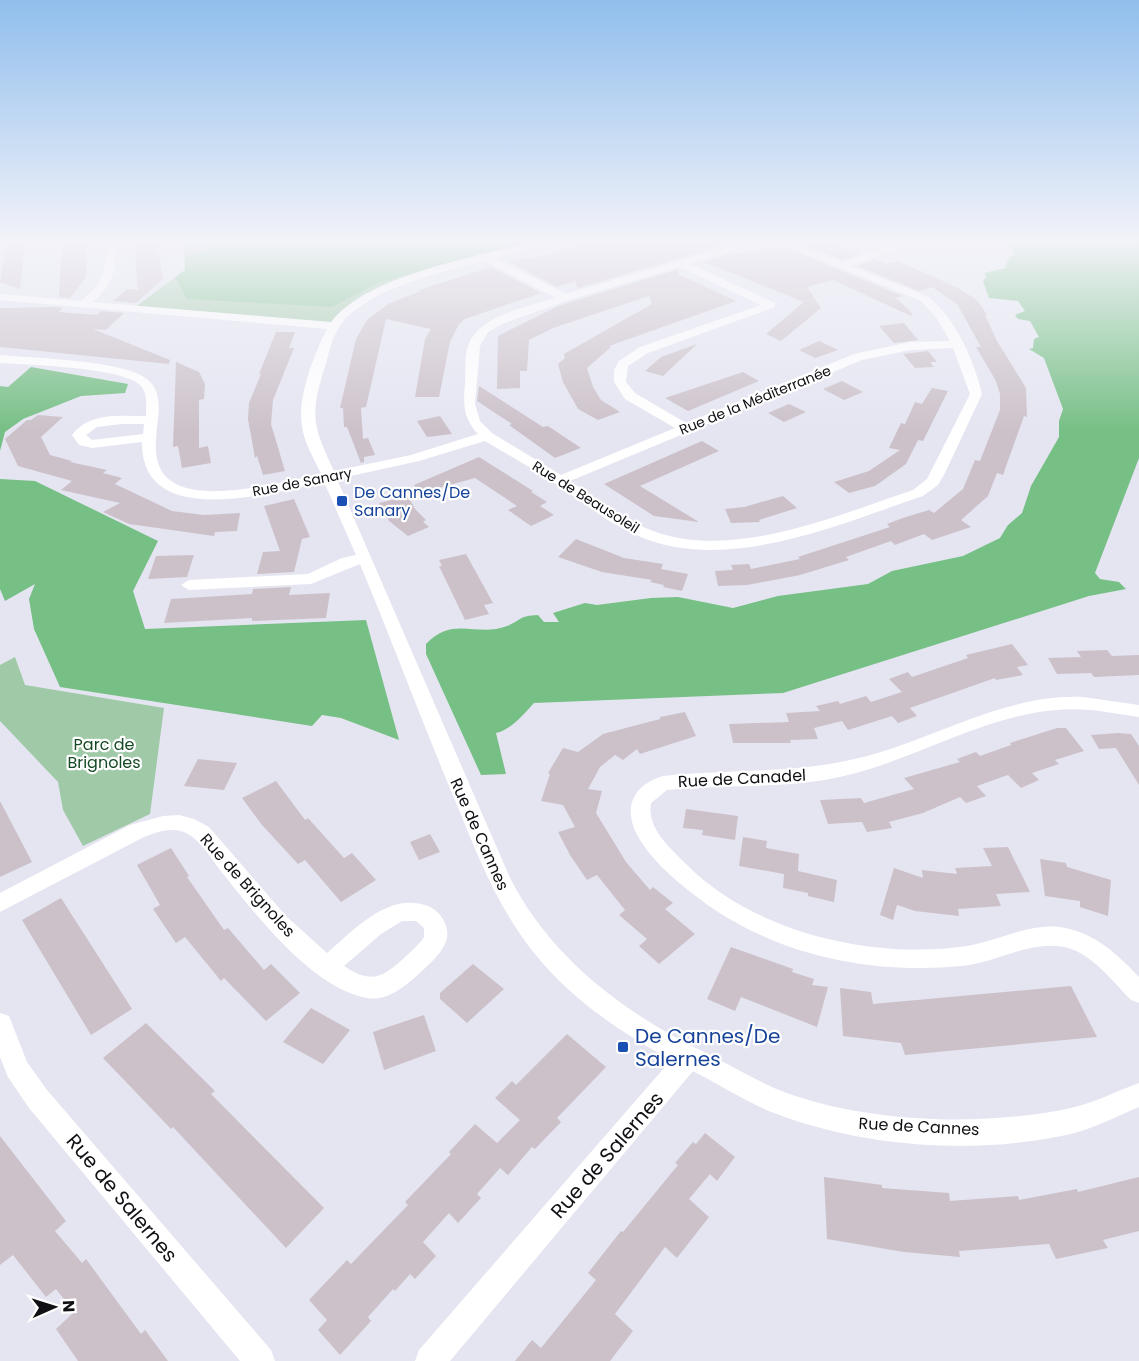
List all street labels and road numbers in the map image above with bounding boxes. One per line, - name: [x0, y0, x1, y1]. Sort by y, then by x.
- street label: Rue de la Méditerranée: [676, 360, 834, 440]
- street label: Rue de Beausoleil: [529, 456, 643, 538]
- street label: Rue de Sanary: [251, 463, 354, 501]
- street label: Rue de Canadel: [677, 764, 807, 793]
- street label: Rue de Cannes: [444, 774, 515, 894]
- street label: Rue de Brignoles: [195, 828, 300, 942]
- street label: Rue de Salernes: [544, 1086, 670, 1224]
- street label: Rue de Cannes: [858, 1112, 980, 1141]
- street label: Rue de Salernes: [60, 1128, 184, 1268]

